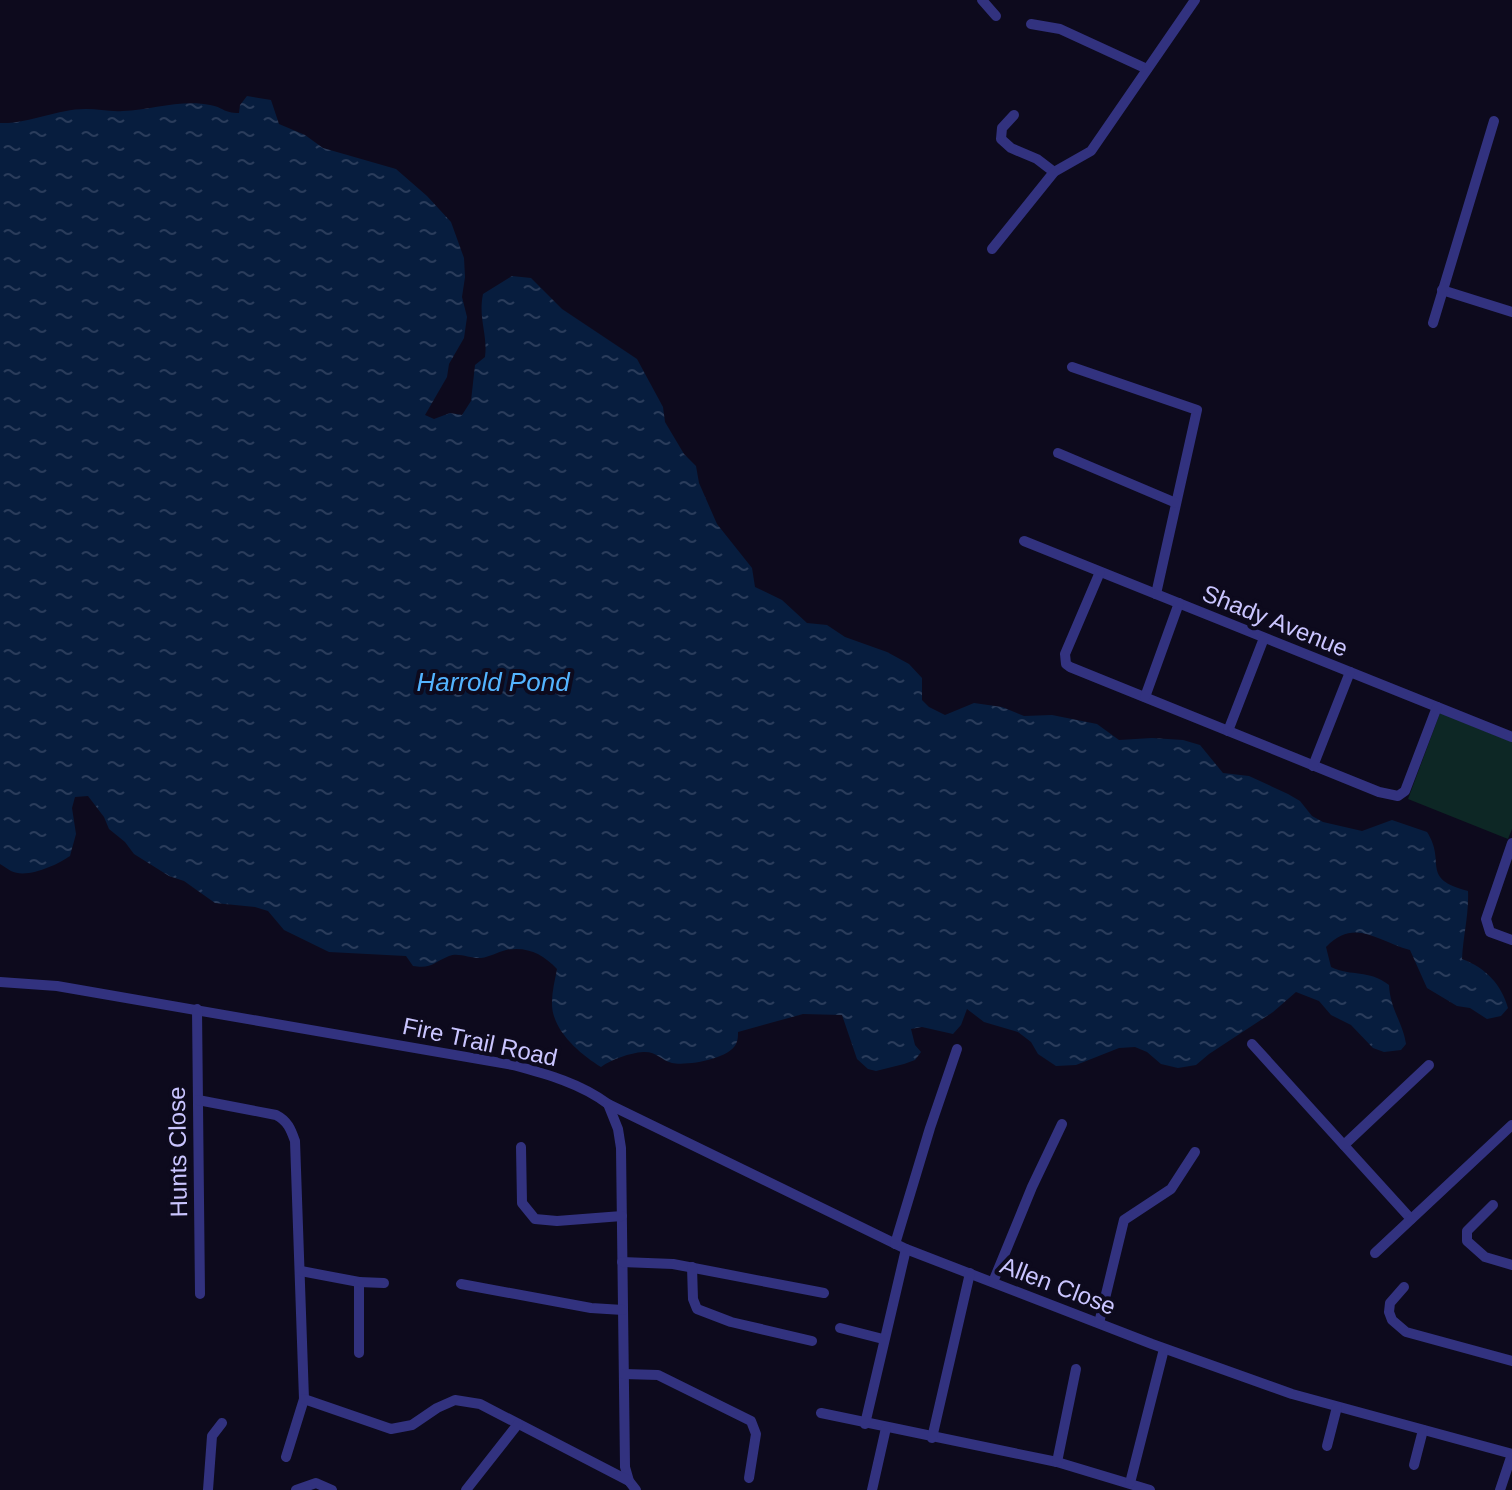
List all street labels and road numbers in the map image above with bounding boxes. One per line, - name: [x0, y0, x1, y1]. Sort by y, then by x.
- street label: Shady Avenue: [1199, 579, 1352, 662]
- street label: Fire Trail Road: [400, 1012, 560, 1071]
- street label: Hunts Close: [163, 1086, 192, 1218]
- street label: Allen Close: [997, 1251, 1120, 1320]

